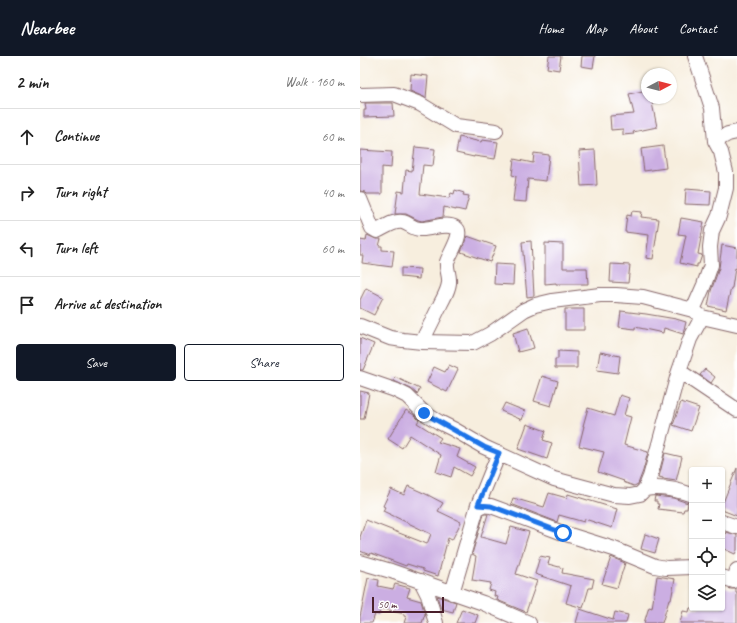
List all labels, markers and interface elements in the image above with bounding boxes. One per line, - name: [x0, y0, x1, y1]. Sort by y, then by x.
- text: Nearbee: [20, 16, 74, 40]
- text: Home: [538, 20, 564, 37]
- text: Map: [586, 20, 607, 37]
- text: About: [629, 20, 657, 37]
- text: Contact: [679, 20, 717, 37]
- north arrow: [641, 68, 677, 104]
- text: 2 min: [16, 72, 49, 93]
- text: Walk · 160 m: [285, 74, 344, 90]
- icon: ahead: [16, 126, 38, 148]
- text: Continue: [54, 127, 99, 146]
- text: 60 m: [322, 129, 344, 145]
- icon: right: [16, 182, 38, 204]
- text: Turn right: [54, 183, 107, 202]
- text: 40 m: [322, 185, 344, 201]
- icon: left: [16, 238, 38, 260]
- text: Turn left: [54, 239, 97, 258]
- text: 60 m: [322, 241, 344, 257]
- icon: arrive: [16, 294, 38, 316]
- text: Arrive at destination: [54, 295, 161, 314]
- button: Save: [16, 344, 176, 381]
- button: Share: [184, 344, 344, 381]
- route end: [415, 404, 433, 422]
- map controls: [689, 467, 725, 611]
- button: +: [689, 467, 725, 503]
- button: −: [689, 503, 725, 539]
- route start: [554, 524, 572, 542]
- button: locate: [689, 539, 725, 575]
- button: layers: [689, 575, 725, 611]
- scale bar: [372, 595, 444, 614]
- text: 50 m: [378, 597, 397, 611]

